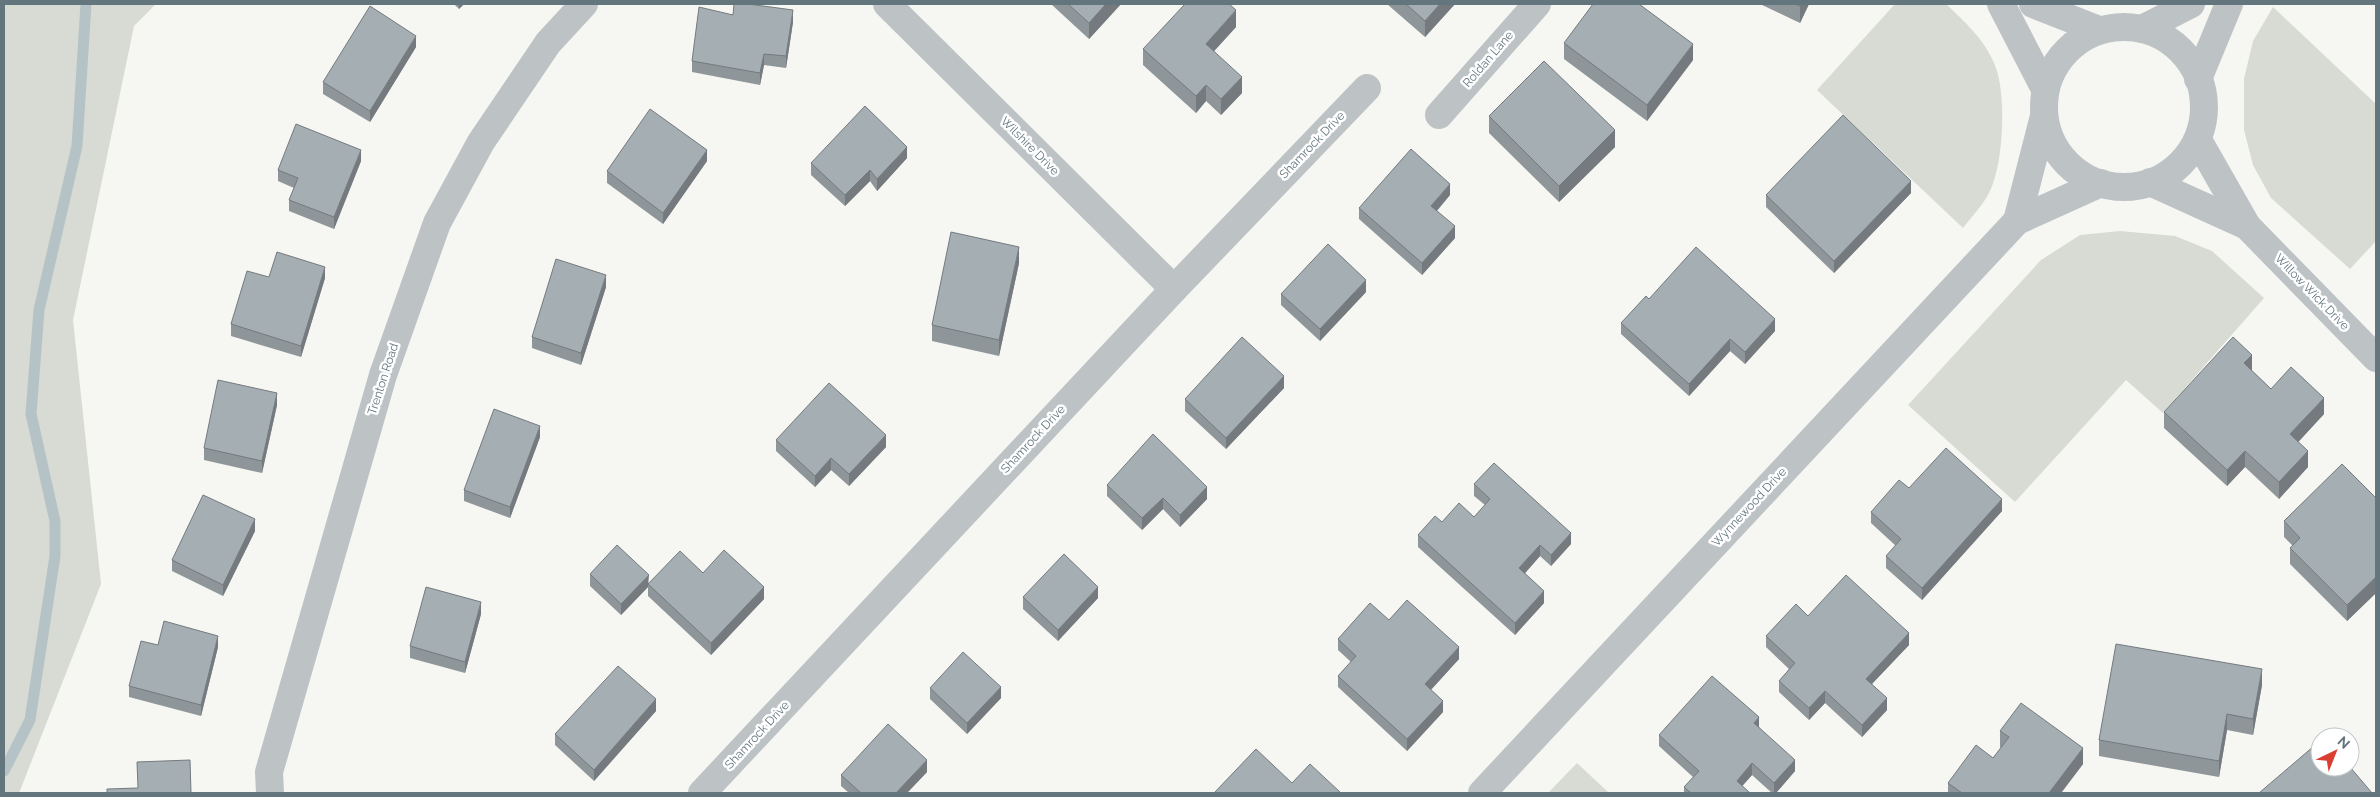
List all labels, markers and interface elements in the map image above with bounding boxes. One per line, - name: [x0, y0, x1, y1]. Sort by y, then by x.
- street label: Roldan Lane: [1460, 28, 1516, 90]
- street label: Shamrock Drive: [1277, 109, 1347, 181]
- street label: Wilshire Drive: [998, 114, 1062, 178]
- street label: Willow Wick Drive: [2272, 251, 2352, 333]
- street label: Trenton Road: [365, 342, 401, 416]
- street label: Shamrock Drive: [998, 402, 1068, 476]
- street label: Wynnewood Drive: [1709, 465, 1789, 549]
- street label: Shamrock Drive: [722, 698, 792, 772]
- north arrow: [2310, 727, 2360, 777]
- text: N: [2335, 733, 2353, 752]

